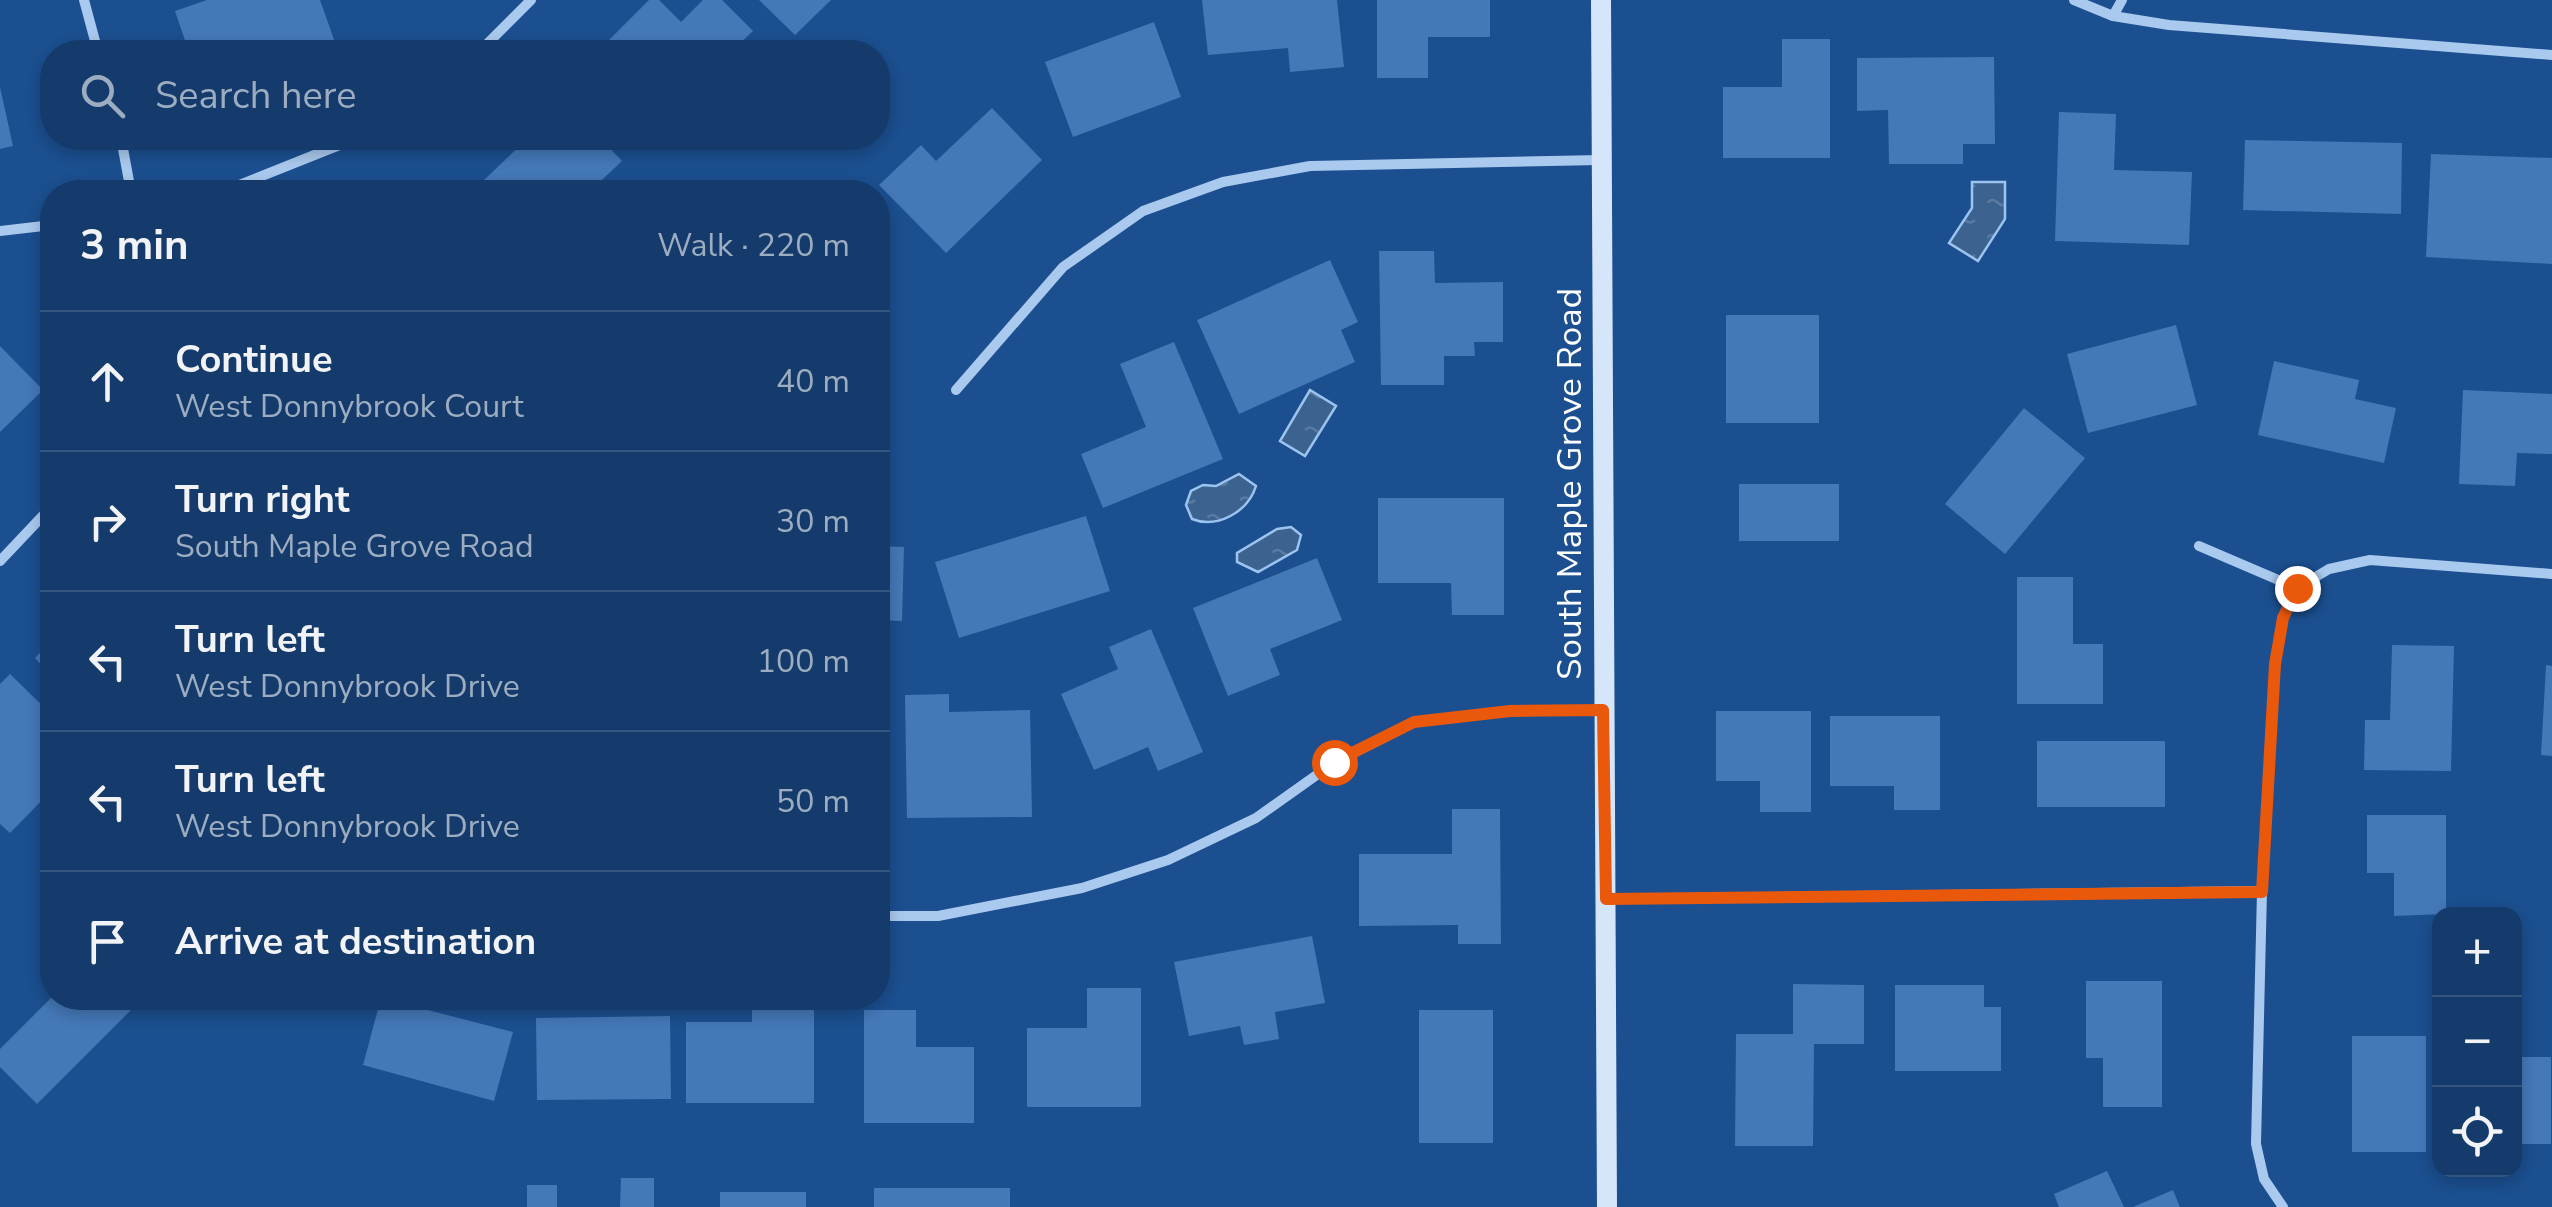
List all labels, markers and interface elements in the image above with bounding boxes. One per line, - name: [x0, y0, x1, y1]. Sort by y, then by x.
- search box: [40, 40, 890, 150]
- icon: search: [75, 68, 130, 123]
- text: Search here: [155, 70, 356, 121]
- text: 3 min: [80, 217, 189, 274]
- text: Walk · 220 m: [657, 224, 850, 267]
- street label: South Maple Grove Road: [1546, 288, 1593, 680]
- text: Continue: [175, 334, 333, 385]
- icon: ahead: [80, 354, 135, 409]
- text: 40 m: [776, 360, 850, 403]
- text: West Donnybrook Court: [175, 385, 524, 428]
- text: Turn right: [175, 474, 350, 525]
- icon: right: [80, 494, 135, 549]
- text: 30 m: [776, 500, 850, 543]
- text: South Maple Grove Road: [175, 525, 534, 568]
- route end: [2275, 566, 2321, 612]
- text: Turn left: [175, 614, 325, 665]
- icon: left: [80, 634, 135, 689]
- text: 100 m: [757, 640, 850, 683]
- text: West Donnybrook Drive: [175, 665, 520, 708]
- route start: [1312, 740, 1358, 786]
- text: Turn left: [175, 754, 325, 805]
- icon: left: [80, 774, 135, 829]
- text: 50 m: [776, 780, 850, 823]
- text: West Donnybrook Drive: [175, 805, 520, 848]
- map controls: [2432, 907, 2522, 1177]
- button: +: [2432, 907, 2522, 997]
- icon: arrive: [80, 914, 135, 969]
- text: Arrive at destination: [175, 916, 536, 967]
- button: −: [2432, 997, 2522, 1087]
- button: locate: [2432, 1087, 2522, 1177]

